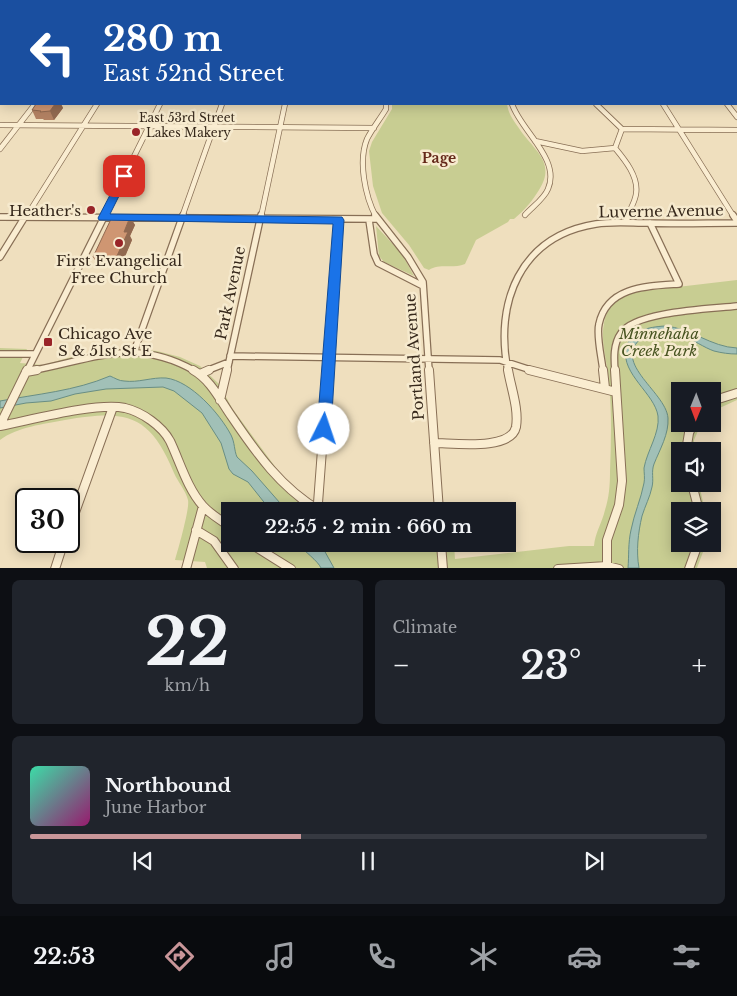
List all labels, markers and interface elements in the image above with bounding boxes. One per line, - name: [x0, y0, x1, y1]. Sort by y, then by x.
- text: 280 m: [103, 17, 222, 60]
- icon: left: [20, 20, 85, 85]
- text: East 52nd Street: [103, 60, 284, 87]
- street label: East 53rd Street: [139, 110, 236, 125]
- place label: Lakes Makery: [146, 125, 231, 140]
- marker: Lakes Makery: [130, 126, 142, 138]
- district label: Page: [422, 149, 456, 167]
- pin: [103, 155, 145, 197]
- icon: arrive: [110, 162, 138, 190]
- street label: Luverne Avenue: [598, 200, 724, 222]
- place label: Heather's: [9, 201, 81, 220]
- marker: Heather's: [85, 204, 97, 216]
- marker: First Evangelical Free Church: [113, 237, 125, 249]
- street label: Park Avenue: [211, 244, 249, 342]
- place label: First Evangelical Free Church: [56, 251, 182, 287]
- street label: Portland Avenue: [400, 293, 428, 421]
- place label: Chicago Ave S & 51st St E: [58, 324, 152, 360]
- park label: Minnehaha Creek Park: [618, 324, 699, 360]
- marker: Chicago Ave S & 51st St E: [42, 336, 54, 348]
- north arrow: [671, 382, 721, 432]
- map controls: [671, 382, 721, 552]
- position arrow: [297, 402, 349, 454]
- button: sound: [671, 442, 721, 492]
- speed limit sign: 30: [15, 488, 80, 553]
- button: layers: [671, 502, 721, 552]
- text: 22:55 · 2 min · 660 m: [265, 515, 472, 538]
- text: 22: [145, 602, 230, 683]
- text: Climate: [393, 617, 457, 637]
- text: 23°: [520, 642, 581, 689]
- text: −: [393, 648, 410, 683]
- text: +: [692, 648, 707, 683]
- text: km/h: [165, 675, 210, 695]
- text: Northbound: [105, 774, 231, 797]
- text: June Harbor: [105, 797, 206, 817]
- icon: previous: [129, 847, 157, 875]
- icon: pause: [354, 847, 382, 875]
- icon: next: [580, 847, 608, 875]
- icon: directions: [162, 939, 197, 974]
- icon: music: [263, 939, 298, 974]
- icon: phone: [364, 939, 399, 974]
- icon: climate: [466, 939, 501, 974]
- icon: car: [567, 939, 602, 974]
- icon: filters: [669, 939, 704, 974]
- text: 22:53: [33, 943, 95, 970]

